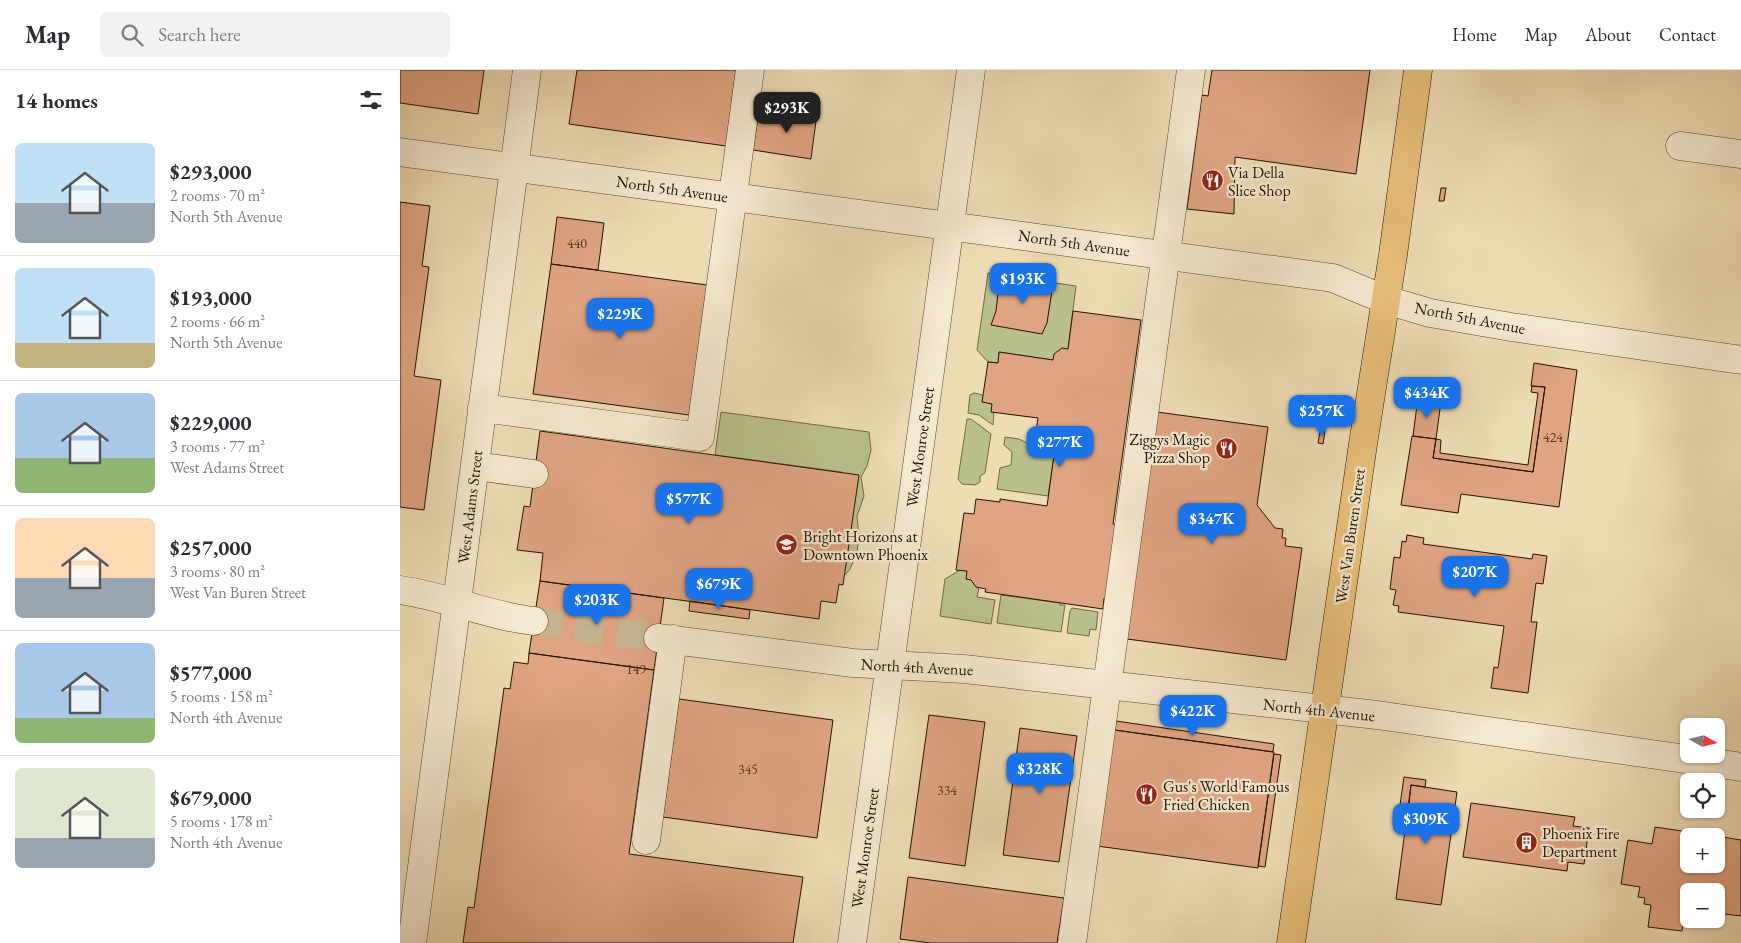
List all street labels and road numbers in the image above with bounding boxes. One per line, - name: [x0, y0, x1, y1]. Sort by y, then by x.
- street label: North 5th Avenue: [615, 171, 729, 207]
- street label: North 5th Avenue: [1017, 225, 1131, 261]
- street label: North 5th Avenue: [1413, 297, 1527, 339]
- street label: West Monroe Street: [901, 386, 939, 508]
- street label: West Adams Street: [453, 449, 487, 565]
- street label: West Van Buren Street: [1330, 467, 1370, 605]
- street label: North 4th Avenue: [860, 654, 974, 680]
- street label: North 4th Avenue: [1262, 694, 1376, 726]
- street label: West Monroe Street: [846, 787, 884, 909]

